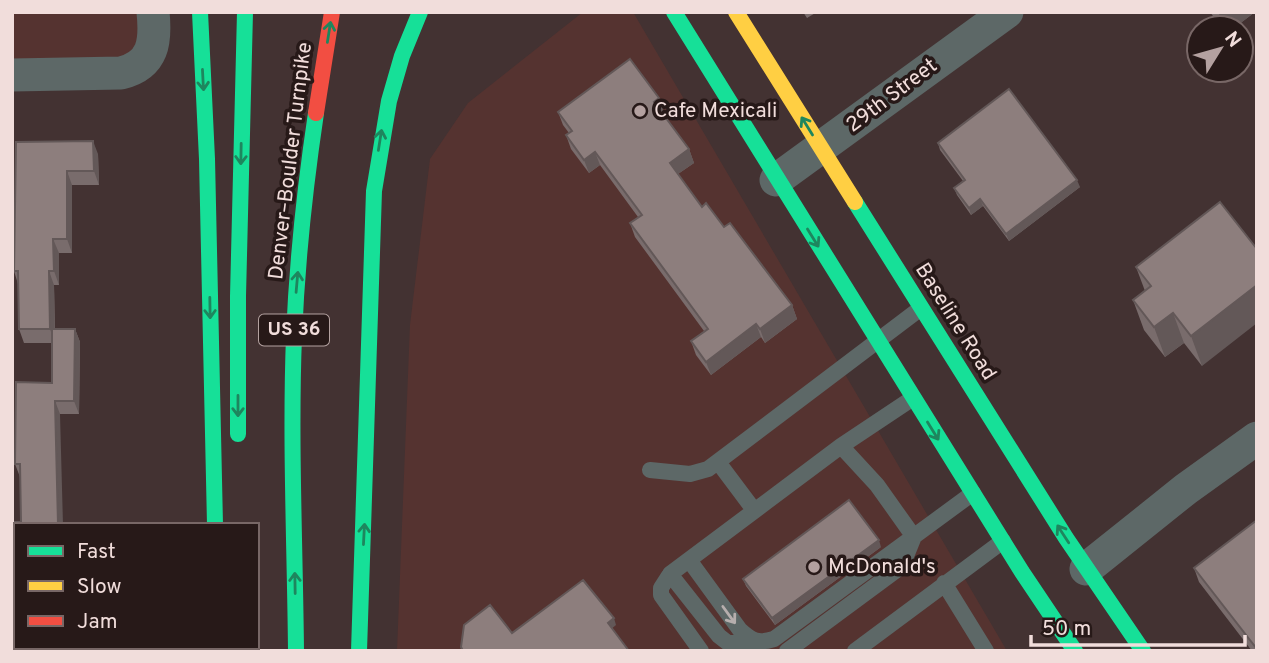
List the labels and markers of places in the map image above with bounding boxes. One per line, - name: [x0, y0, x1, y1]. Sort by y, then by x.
- place label: Cafe Mexicali: [654, 98, 777, 125]
- marker: Cafe Mexicali: [632, 103, 648, 119]
- place label: McDonald's: [828, 554, 936, 581]
- marker: McDonald's: [806, 559, 822, 575]

